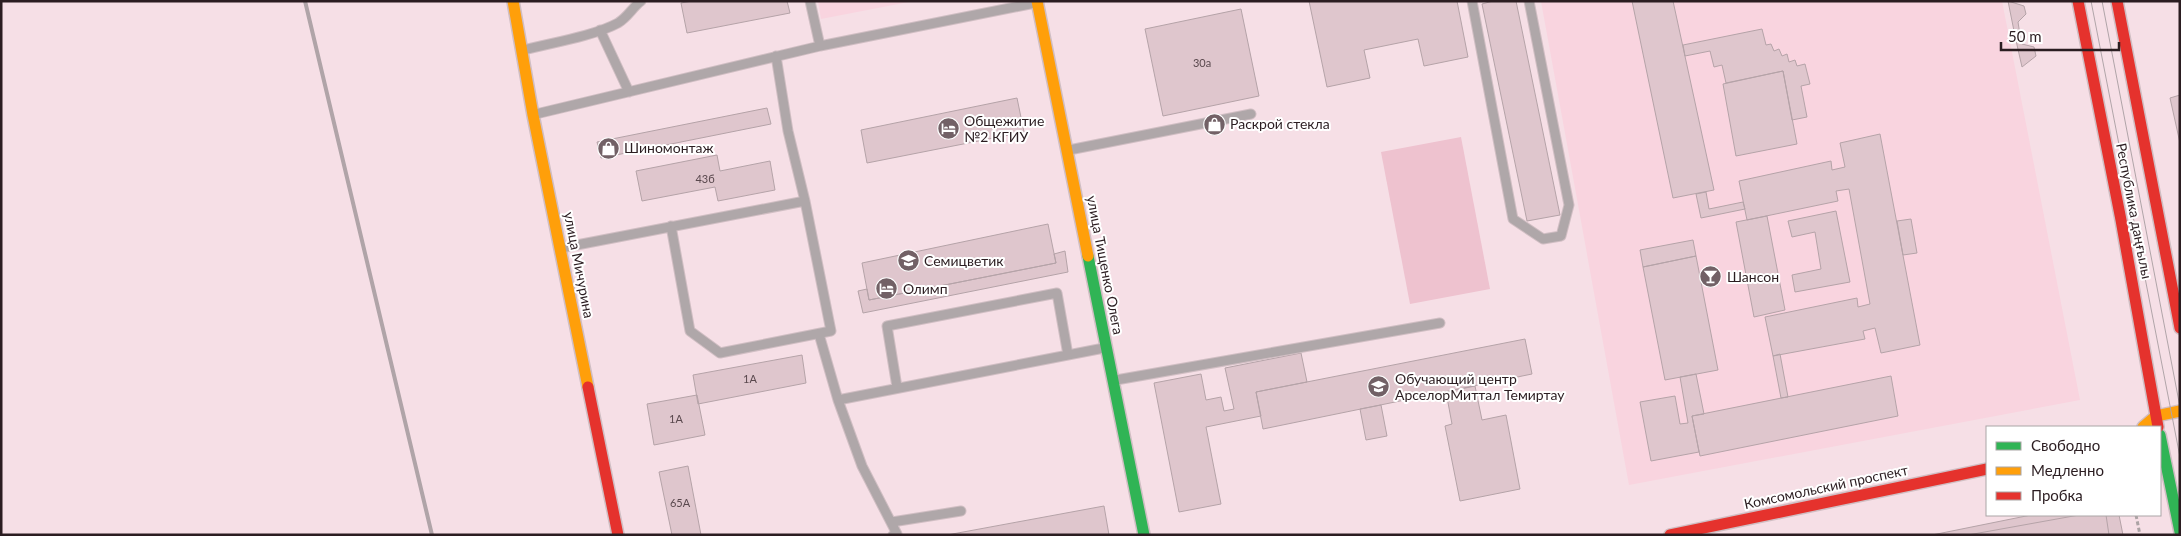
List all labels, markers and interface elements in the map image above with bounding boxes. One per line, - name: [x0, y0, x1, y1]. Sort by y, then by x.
- scale bar: [2001, 20, 2118, 52]
- text: 50 m: [2008, 27, 2042, 45]
- house number: 30а: [1193, 56, 1211, 69]
- place label: Общежитие №2 КГИУ: [964, 112, 1044, 145]
- shop icon: Раскрой стекла: [1202, 112, 1226, 136]
- place label: Раскрой стекла: [1230, 115, 1330, 132]
- hotel icon: Общежитие №2 КГИУ: [936, 117, 960, 141]
- shop icon: Шиномонтаж: [596, 136, 620, 160]
- place label: Шиномонтаж: [624, 139, 714, 156]
- street label: Республика даңғылы: [2113, 141, 2156, 280]
- house number: 43б: [695, 172, 715, 185]
- street label: улица Тищенко Олега: [1084, 194, 1127, 336]
- street label: улица Мичурина: [561, 210, 598, 320]
- school or university icon: Семицветик: [896, 249, 920, 273]
- place label: Семицветик: [924, 252, 1004, 269]
- bar icon: Шансон: [1699, 265, 1723, 289]
- place label: Шансон: [1727, 268, 1779, 285]
- hotel icon: Олимп: [875, 277, 899, 301]
- place label: Олимп: [903, 280, 948, 297]
- place label: Обучающий центр АрселорМиттал Темиртау: [1395, 370, 1565, 403]
- house number: 1А: [743, 372, 757, 385]
- school or university icon: Обучающий центр АрселорМиттал Темиртау: [1367, 375, 1391, 399]
- house number: 1А: [669, 412, 683, 425]
- legend: [1986, 426, 2161, 516]
- text: Свободно: [2031, 436, 2100, 454]
- street label: Комсомольский проспект: [1742, 461, 1909, 512]
- text: Медленно: [2031, 461, 2104, 479]
- text: Пробка: [2031, 486, 2083, 504]
- house number: 65А: [670, 496, 691, 509]

